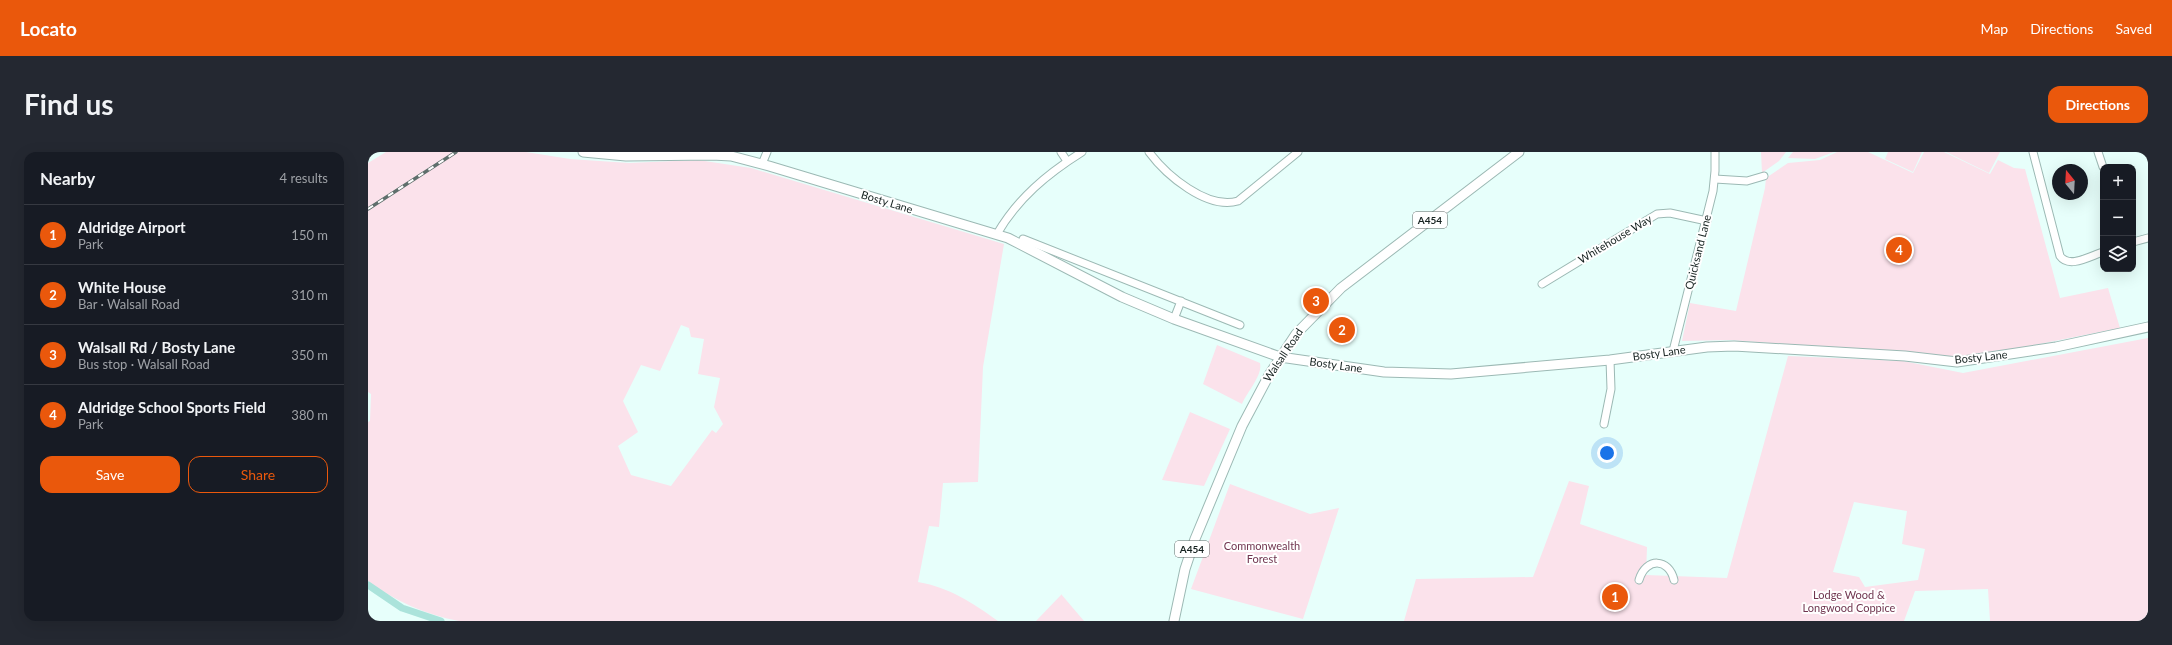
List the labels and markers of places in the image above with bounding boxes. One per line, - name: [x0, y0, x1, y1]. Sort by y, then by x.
- pin: 4: [1886, 235, 1912, 265]
- pin: 3: [1303, 286, 1329, 316]
- pin: 2: [1329, 315, 1355, 345]
- pin: 1: [1602, 582, 1628, 612]

